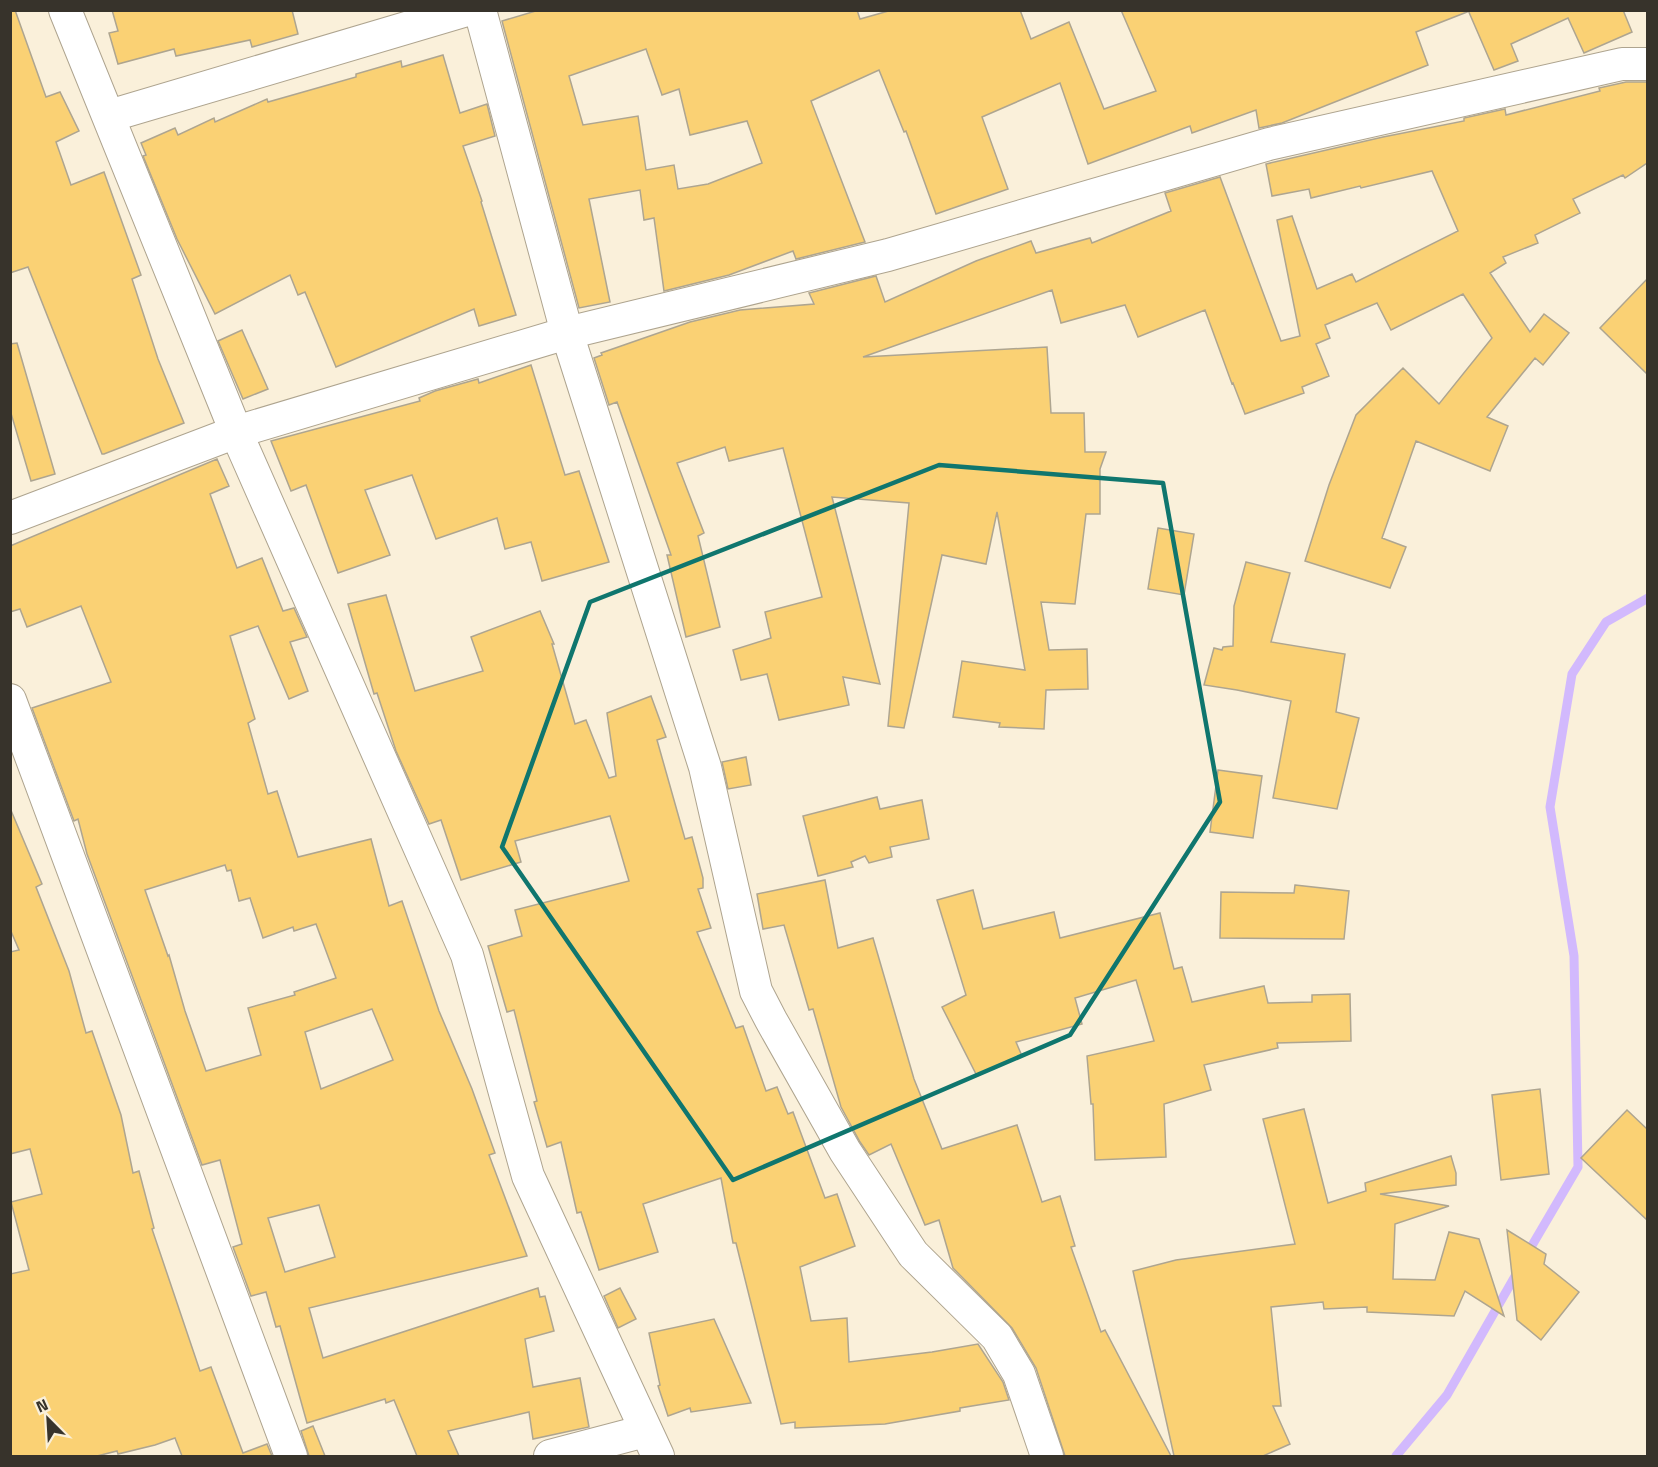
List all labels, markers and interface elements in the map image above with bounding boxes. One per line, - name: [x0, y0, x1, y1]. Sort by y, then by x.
- north arrow: [18, 1389, 78, 1449]
- text: N: [32, 1392, 52, 1419]

